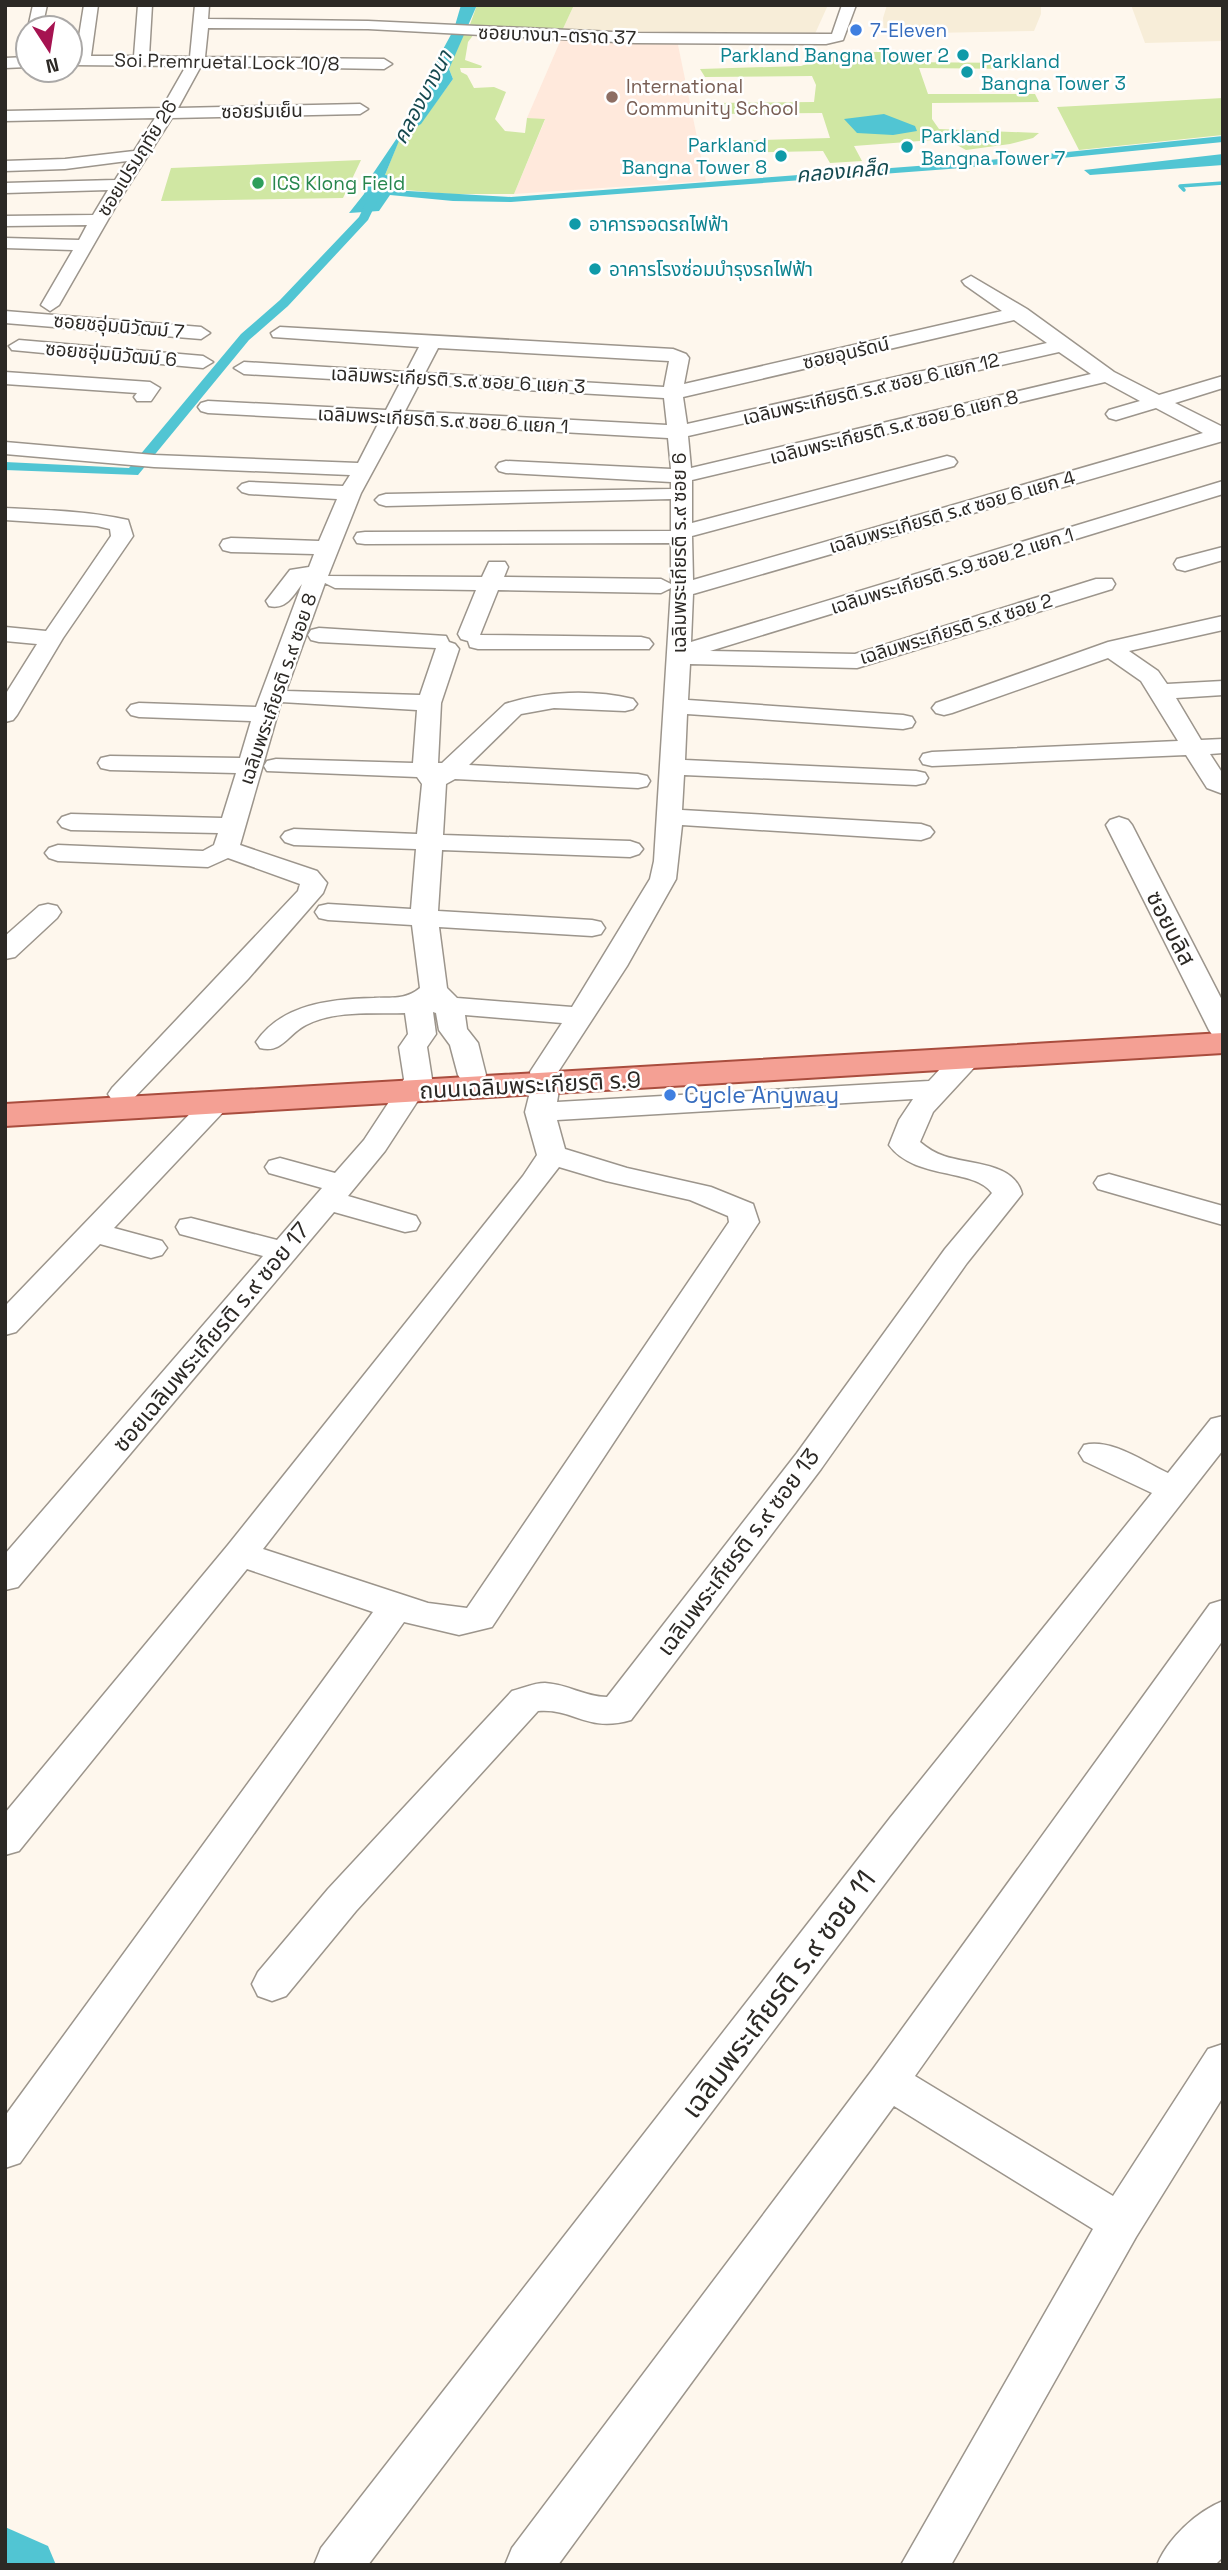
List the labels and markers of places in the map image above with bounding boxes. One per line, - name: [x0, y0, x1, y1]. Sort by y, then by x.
- place label: 7-Eleven: [870, 18, 947, 43]
- marker: 7-Eleven: [848, 22, 864, 38]
- place label: Parkland Bangna Tower 2: [720, 43, 949, 68]
- marker: Parkland Bangna Tower 2: [955, 47, 971, 63]
- place label: Parkland Bangna Tower 3: [981, 49, 1126, 96]
- marker: Parkland Bangna Tower 3: [959, 64, 975, 80]
- place label: International Community School: [626, 74, 798, 121]
- marker: International Community School: [604, 89, 620, 105]
- place label: Parkland Bangna Tower 7: [921, 124, 1065, 171]
- place label: Parkland Bangna Tower 8: [622, 133, 767, 180]
- marker: Parkland Bangna Tower 7: [899, 139, 915, 155]
- marker: Parkland Bangna Tower 8: [773, 148, 789, 164]
- place label: ICS Klong Field: [272, 171, 405, 196]
- marker: ICS Klong Field: [250, 175, 266, 191]
- place label: อาคารจอดรถไฟฟ้า: [589, 212, 729, 237]
- marker: อาคารจอดรถไฟฟ้า: [567, 216, 583, 232]
- place label: อาคารโรงซ่อมบำรุงรถไฟฟ้า: [609, 257, 813, 282]
- marker: อาคารโรงซ่อมบำรุงรถไฟฟ้า: [587, 261, 603, 277]
- place label: Cycle Anyway: [684, 1080, 839, 1110]
- marker: Cycle Anyway: [662, 1087, 678, 1103]

